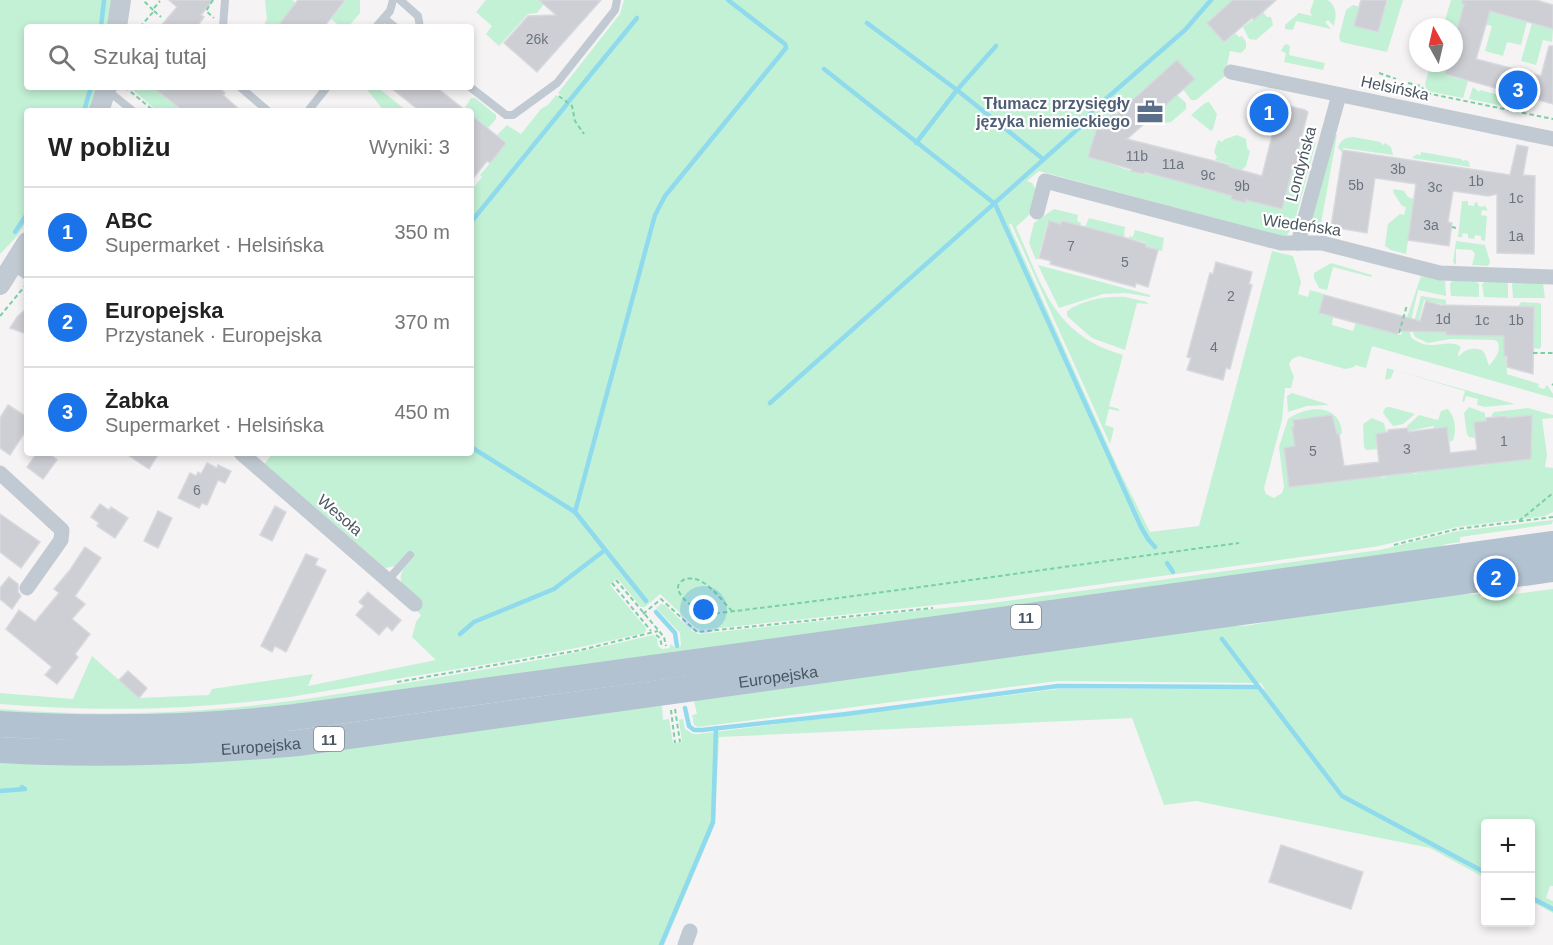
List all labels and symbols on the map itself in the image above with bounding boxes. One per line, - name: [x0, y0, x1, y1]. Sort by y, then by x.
- north arrow: [1409, 18, 1463, 72]
- house number: 26k: [526, 31, 549, 47]
- pin: 3: [1498, 68, 1538, 112]
- street label: Helsińska: [1359, 72, 1431, 104]
- pin: 1: [1250, 90, 1288, 136]
- place label: Tłumacz przysięgły języka niemieckiego: [975, 95, 1130, 130]
- office icon: Tłumacz przysięgły języka niemieckiego: [1135, 97, 1165, 127]
- street label: Londyńska: [1283, 124, 1319, 204]
- house number: 11b: [1126, 148, 1148, 164]
- house number: 11a: [1162, 156, 1184, 172]
- house number: 3b: [1390, 161, 1406, 177]
- house number: 9c: [1201, 167, 1215, 183]
- house number: 1b: [1468, 173, 1484, 189]
- house number: 5b: [1348, 177, 1364, 193]
- house number: 9b: [1234, 178, 1250, 194]
- house number: 3c: [1428, 179, 1442, 195]
- house number: 1c: [1509, 190, 1523, 206]
- street label: Wiedeńska: [1262, 211, 1342, 239]
- house number: 3a: [1423, 217, 1439, 233]
- house number: 1a: [1508, 228, 1524, 244]
- house number: 7: [1067, 238, 1075, 254]
- house number: 5: [1121, 254, 1129, 270]
- house number: 2: [1227, 288, 1235, 304]
- house number: 1d: [1435, 311, 1451, 327]
- house number: 1c: [1475, 312, 1489, 328]
- house number: 1b: [1508, 312, 1524, 328]
- house number: 4: [1210, 339, 1218, 355]
- house number: 1: [1500, 433, 1508, 449]
- house number: 3: [1403, 441, 1411, 457]
- house number: 5: [1309, 443, 1317, 459]
- house number: 6: [193, 482, 201, 498]
- street label: Wesoła: [314, 491, 366, 539]
- pin: 2: [1476, 556, 1516, 600]
- your location: [689, 595, 718, 624]
- road number: 11: [1011, 605, 1041, 629]
- street label: Europejska: [737, 663, 819, 690]
- road number: 11: [314, 727, 344, 751]
- street label: Europejska: [220, 734, 302, 757]

